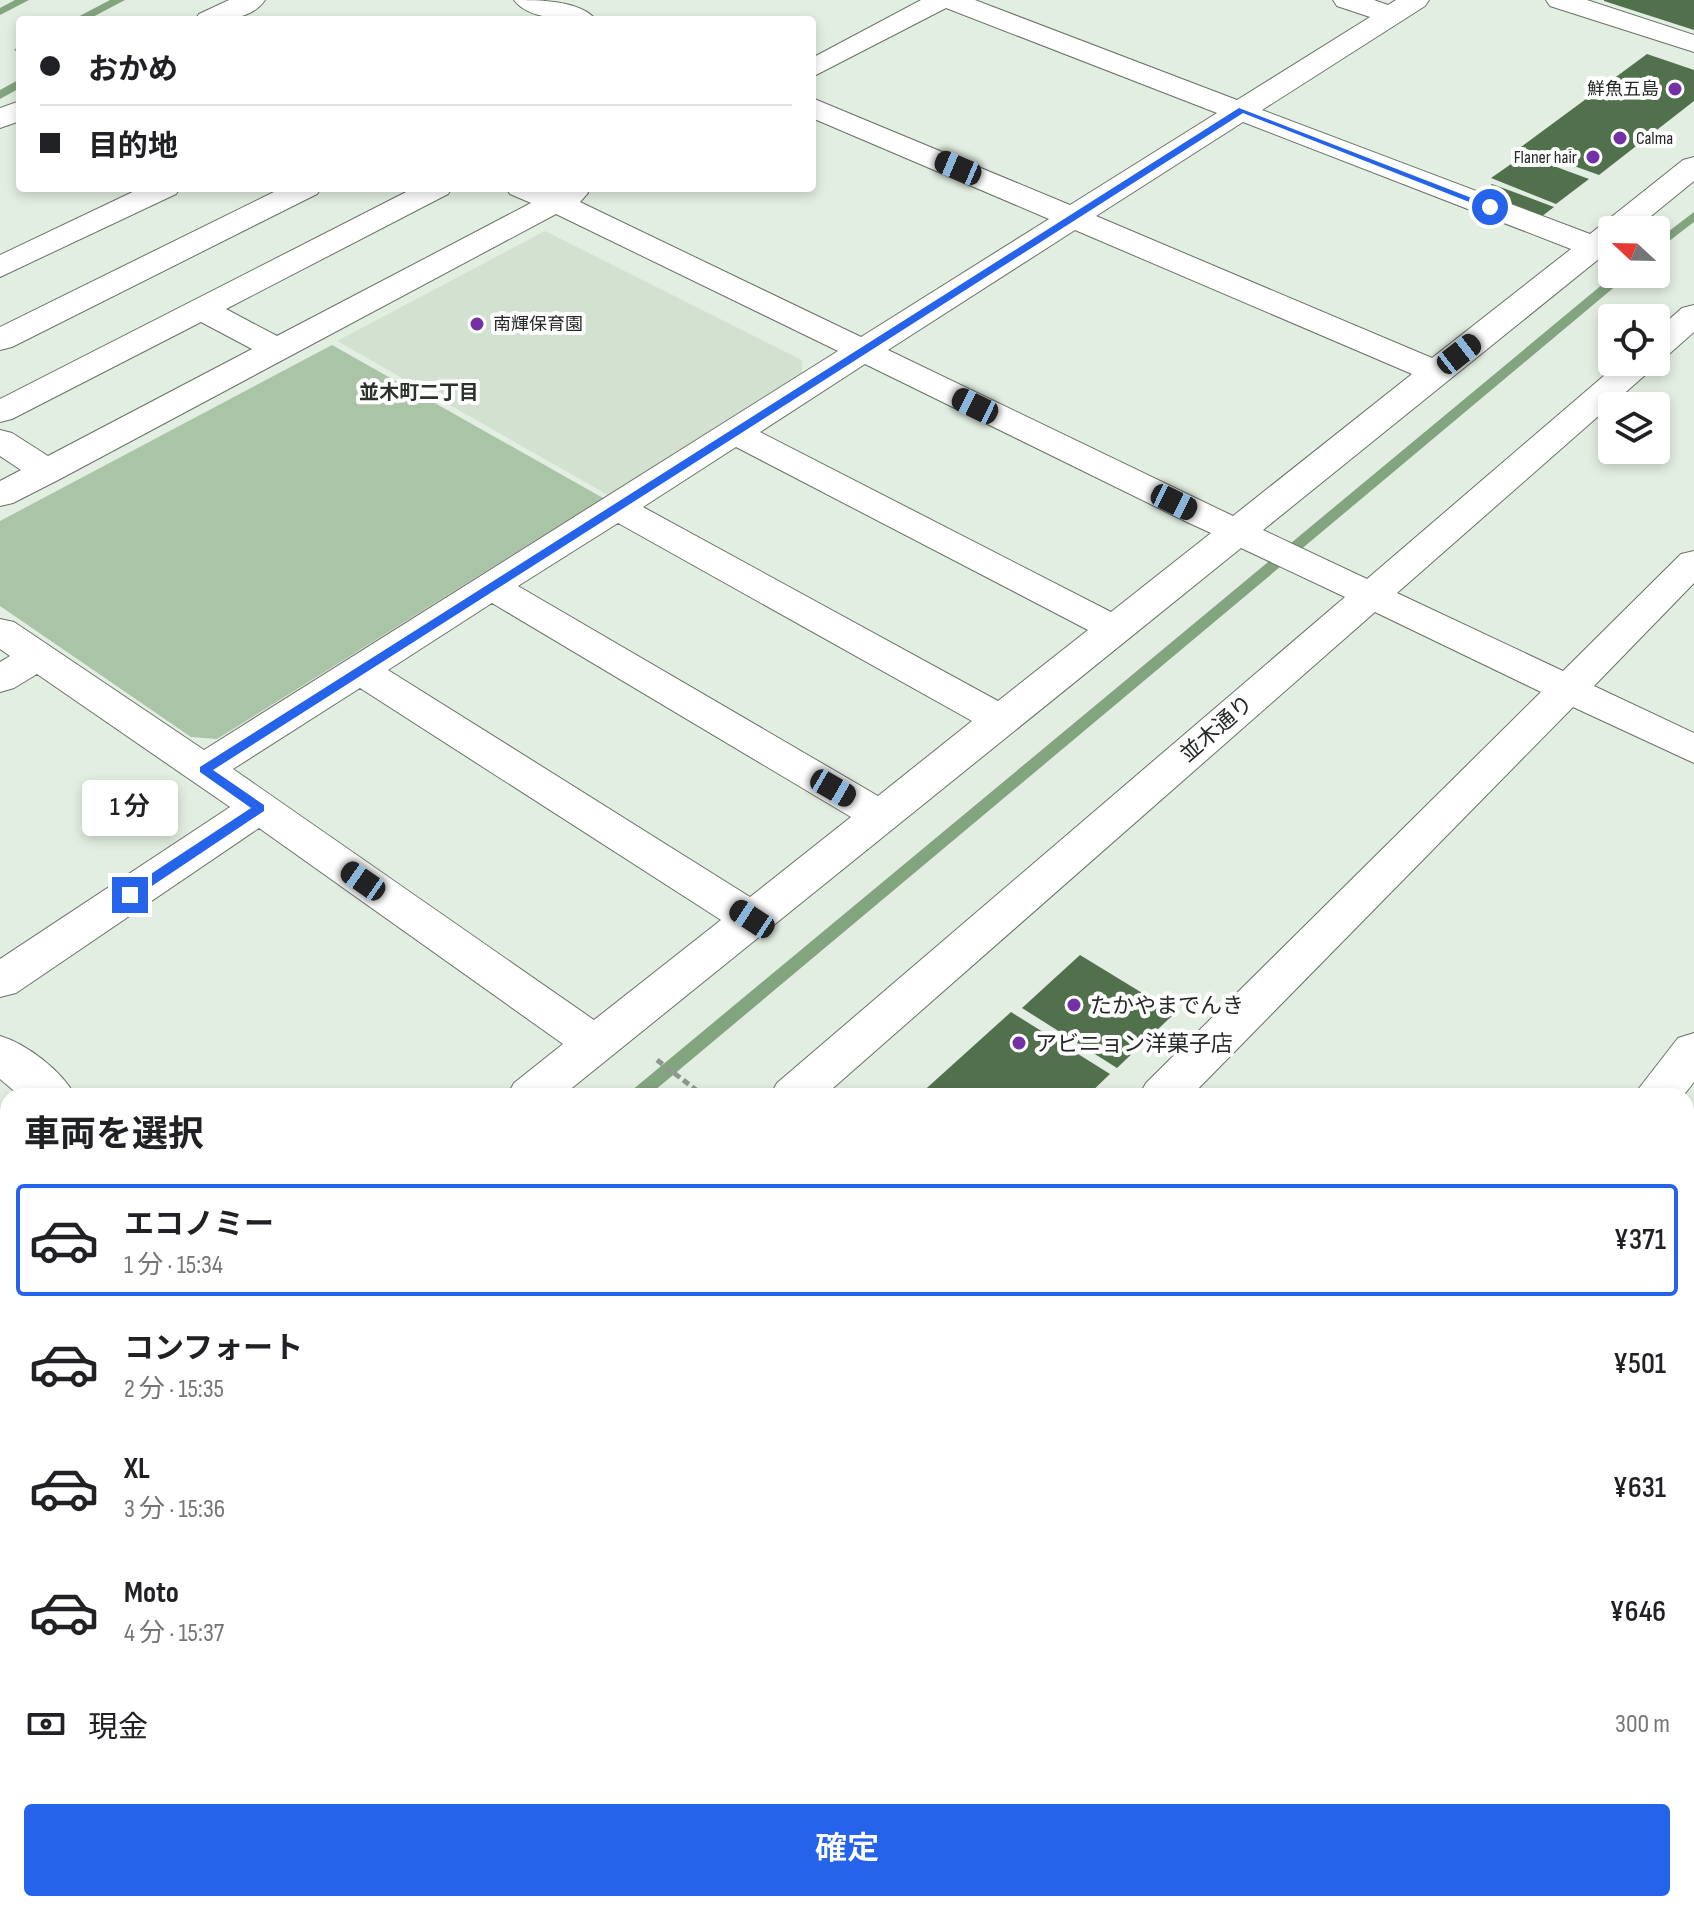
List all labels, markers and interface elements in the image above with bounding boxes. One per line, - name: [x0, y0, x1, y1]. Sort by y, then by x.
- text: おかめ: [88, 52, 178, 88]
- place label: 鮮魚五島: [1587, 79, 1659, 100]
- marker: 鮮魚五島: [1666, 80, 1684, 98]
- place label: Calma: [1636, 128, 1673, 149]
- text: 目的地: [88, 129, 178, 165]
- marker: Calma: [1611, 129, 1629, 147]
- place label: Flaner hair: [1514, 147, 1577, 168]
- car: [931, 148, 985, 188]
- marker: Flaner hair: [1584, 148, 1602, 166]
- route start: [1472, 189, 1508, 225]
- north arrow: [1598, 216, 1670, 288]
- map controls: [1598, 216, 1670, 464]
- button: locate: [1598, 304, 1670, 376]
- place label: 南輝保育園: [493, 314, 583, 335]
- marker: 南輝保育園: [468, 315, 486, 333]
- car: [1433, 330, 1485, 378]
- district label: 並木町二丁目: [359, 381, 479, 405]
- car: [948, 385, 1002, 427]
- button: layers: [1598, 392, 1670, 464]
- car: [1147, 481, 1201, 523]
- street label: 並木通り: [1175, 690, 1259, 768]
- car: [806, 766, 860, 810]
- callout: 1 分: [82, 779, 178, 835]
- text: 1 分: [110, 792, 150, 823]
- car: [336, 857, 390, 905]
- route end: [112, 877, 148, 913]
- car: [725, 896, 779, 942]
- place label: たかやまでんき: [1090, 993, 1244, 1020]
- marker: たかやまでんき: [1065, 996, 1083, 1014]
- place label: アビニョン洋菓子店: [1035, 1031, 1233, 1058]
- marker: アビニョン洋菓子店: [1010, 1034, 1028, 1052]
- text: 車両を選択: [24, 1114, 204, 1157]
- icon: car: [28, 1204, 100, 1276]
- text: エコノミー: [124, 1207, 274, 1243]
- text: ¥371: [1614, 1222, 1666, 1258]
- text: 1 分 · 15:34: [124, 1250, 223, 1281]
- icon: car: [28, 1328, 100, 1400]
- text: コンフォート: [124, 1331, 303, 1367]
- text: ¥501: [1613, 1346, 1666, 1382]
- text: 2 分 · 15:35: [124, 1374, 224, 1405]
- text: XL: [124, 1451, 150, 1487]
- icon: car: [28, 1452, 100, 1524]
- text: ¥631: [1613, 1470, 1666, 1506]
- text: 3 分 · 15:36: [124, 1494, 225, 1525]
- text: Moto: [124, 1575, 179, 1611]
- icon: car: [28, 1576, 100, 1648]
- text: ¥646: [1610, 1594, 1666, 1630]
- text: 4 分 · 15:37: [124, 1618, 224, 1649]
- icon: cash: [24, 1702, 68, 1746]
- text: 300 m: [1615, 1709, 1670, 1740]
- text: 現金: [88, 1710, 148, 1746]
- button: 確定: [24, 1804, 1670, 1896]

